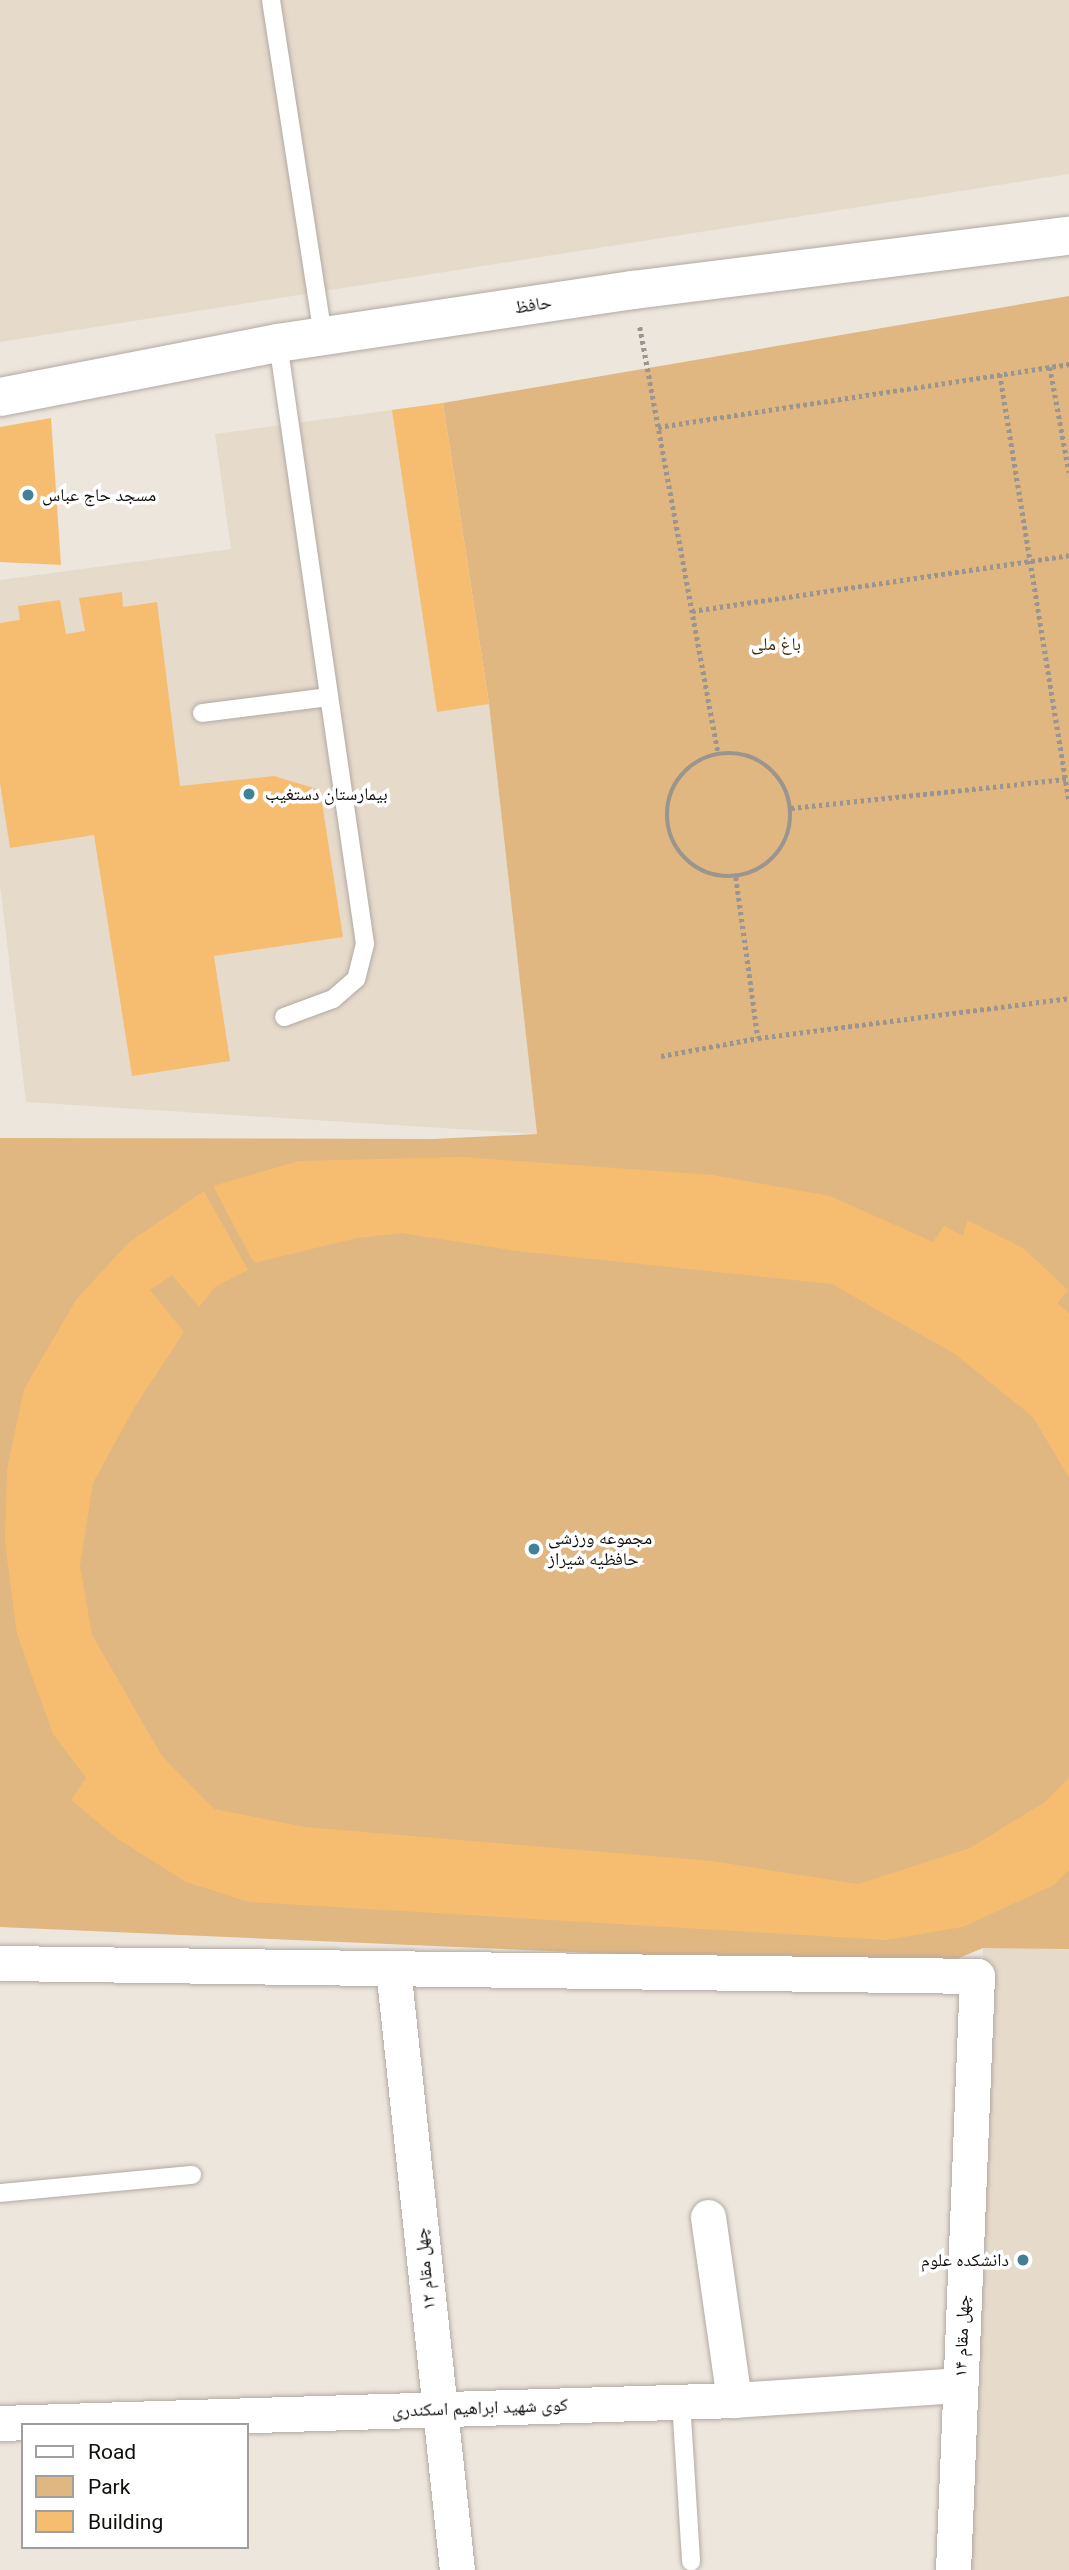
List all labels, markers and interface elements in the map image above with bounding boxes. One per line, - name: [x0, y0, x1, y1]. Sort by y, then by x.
- street label: حافظ: [513, 291, 553, 319]
- place label: مسجد حاج عباس: [42, 484, 156, 506]
- marker: مسجد حاج عباس: [20, 487, 36, 503]
- park label: باغ ملی: [751, 633, 801, 655]
- place label: بیمارستان دستغیب: [265, 783, 388, 805]
- marker: بیمارستان دستغیب: [239, 784, 259, 804]
- place label: مجموعه ورزشی حافظیه شیراز: [548, 1528, 652, 1570]
- marker: مجموعه ورزشی حافظیه شیراز: [526, 1541, 542, 1557]
- street label: چهل مقام ۱۲: [410, 2227, 440, 2311]
- place label: دانشکده علوم: [921, 2249, 1009, 2271]
- marker: دانشکده علوم: [1015, 2252, 1031, 2268]
- street label: چهل مقام ۱۴: [950, 2294, 974, 2378]
- street label: کوی شهید ابراهیم اسکندری: [392, 2394, 568, 2422]
- legend: [21, 2423, 248, 2549]
- text: Road: [88, 2440, 136, 2464]
- text: Park: [88, 2475, 130, 2499]
- text: Building: [88, 2510, 163, 2534]

